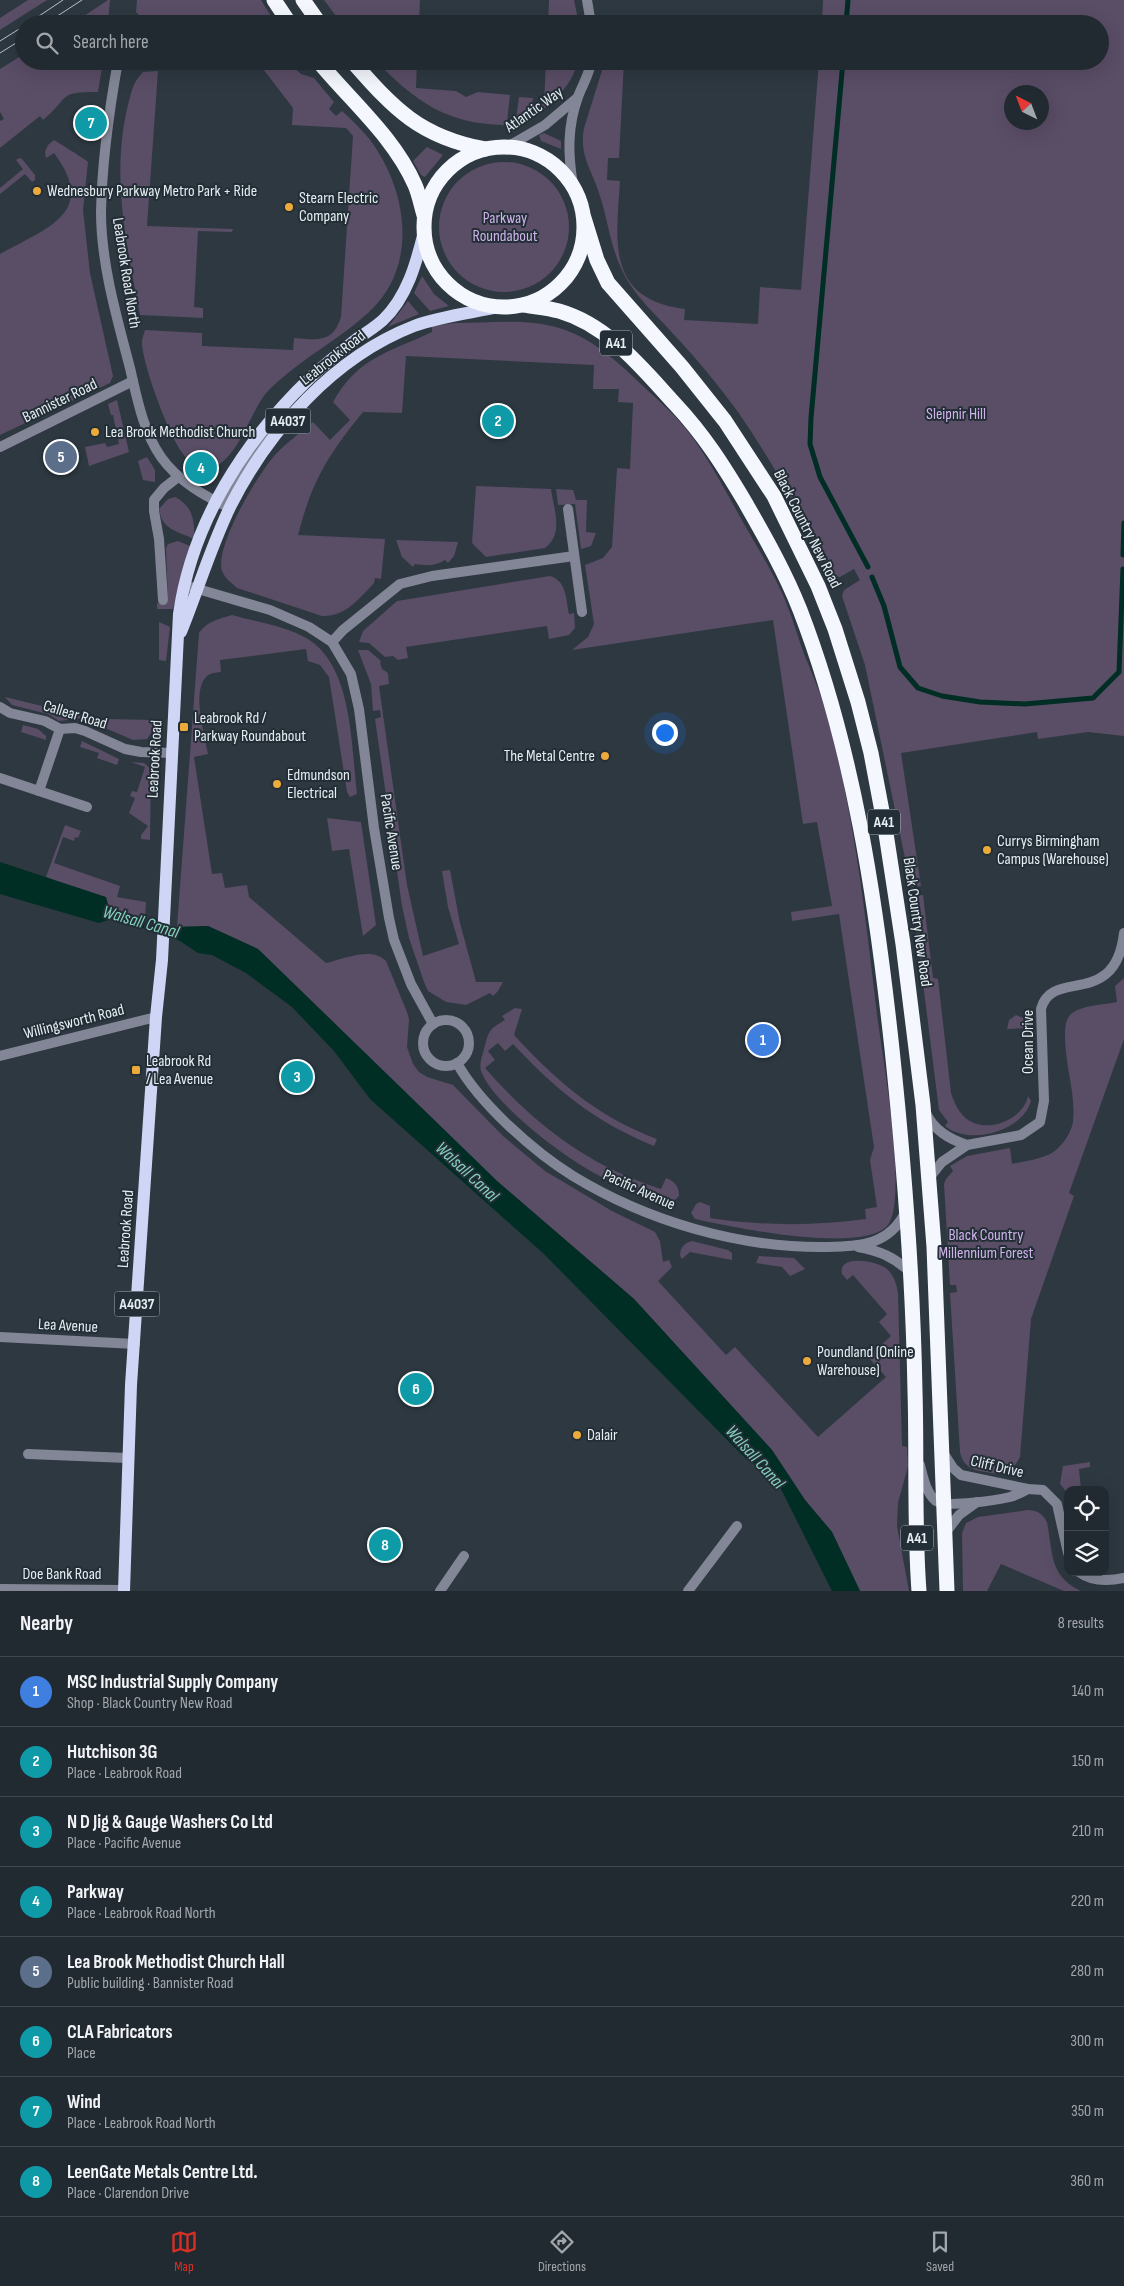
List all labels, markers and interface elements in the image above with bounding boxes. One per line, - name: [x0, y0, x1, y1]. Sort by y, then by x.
- search box: [15, 15, 1109, 70]
- icon: search: [33, 29, 61, 57]
- text: Search here: [73, 31, 149, 54]
- street label: Atlantic Way: [500, 83, 567, 138]
- north arrow: [1004, 85, 1049, 130]
- pin: 7: [75, 104, 107, 142]
- place label: Wednesbury Parkway Metro Park + Ride: [47, 182, 257, 201]
- marker: Wednesbury Parkway Metro Park + Ride: [31, 185, 43, 197]
- place label: Stearn Electric Company: [299, 189, 378, 226]
- marker: Stearn Electric Company: [283, 201, 295, 213]
- park label: Parkway Roundabout: [472, 209, 538, 246]
- street label: Leabrook Road North: [108, 216, 144, 330]
- street label: Leabrook Road: [296, 327, 370, 389]
- road number: A41: [600, 330, 632, 356]
- street label: Bannister Road: [20, 375, 100, 427]
- pin: 2: [482, 402, 514, 440]
- park label: Sleipnir Hill: [926, 405, 986, 424]
- road number: A4037: [266, 408, 310, 434]
- place label: Lea Brook Methodist Church: [105, 423, 255, 442]
- marker: Lea Brook Methodist Church: [89, 426, 101, 438]
- pin: 5: [45, 438, 77, 476]
- pin: 4: [185, 449, 217, 487]
- street label: Black Country New Road: [769, 467, 845, 591]
- street label: Callear Road: [41, 696, 109, 734]
- place label: Leabrook Rd / Parkway Roundabout: [194, 709, 306, 746]
- street label: Leabrook Road: [143, 720, 167, 798]
- your location: [652, 720, 678, 746]
- marker: Leabrook Rd / Parkway Roundabout: [178, 721, 190, 733]
- place label: The Metal Centre: [504, 747, 595, 766]
- marker: The Metal Centre: [599, 750, 611, 762]
- place label: Edmundson Electrical: [287, 766, 350, 803]
- marker: Edmundson Electrical: [271, 778, 283, 790]
- street label: Pacific Avenue: [376, 792, 406, 872]
- road number: A41: [868, 810, 900, 834]
- place label: Currys Birmingham Campus (Warehouse): [997, 832, 1109, 869]
- marker: Currys Birmingham Campus (Warehouse): [981, 844, 993, 856]
- street label: Black Country New Road: [899, 856, 935, 988]
- water label: Walsall Canal: [100, 901, 182, 943]
- street label: Willingsworth Road: [22, 1000, 126, 1044]
- street label: Ocean Drive: [1019, 1010, 1038, 1074]
- pin: 1: [747, 1021, 779, 1059]
- place label: Leabrook Rd / Lea Avenue: [146, 1052, 213, 1089]
- pin: 3: [281, 1058, 313, 1096]
- marker: Leabrook Rd / Lea Avenue: [130, 1064, 142, 1076]
- water label: Walsall Canal: [431, 1138, 503, 1207]
- street label: Pacific Avenue: [600, 1166, 678, 1214]
- street label: Leabrook Road: [114, 1189, 138, 1269]
- park label: Black Country Millennium Forest: [939, 1226, 1034, 1263]
- road number: A4037: [114, 1292, 160, 1316]
- street label: Lea Avenue: [38, 1315, 98, 1337]
- place label: Poundland (Online Warehouse): [817, 1343, 914, 1380]
- marker: Poundland (Online Warehouse): [801, 1355, 813, 1367]
- pin: 6: [400, 1370, 432, 1408]
- water label: Walsall Canal: [721, 1421, 790, 1494]
- place label: Dalair: [587, 1426, 618, 1445]
- marker: Dalair: [571, 1429, 583, 1441]
- street label: Cliff Drive: [969, 1452, 1025, 1482]
- map controls: [1064, 1486, 1109, 1576]
- button: locate: [1064, 1486, 1109, 1531]
- pin: 8: [369, 1526, 401, 1564]
- road number: A41: [901, 1526, 933, 1550]
- button: layers: [1064, 1531, 1109, 1576]
- street label: Doe Bank Road: [23, 1565, 101, 1584]
- text: Nearby: [20, 1611, 73, 1636]
- text: 8 results: [1058, 1614, 1104, 1633]
- text: MSC Industrial Supply Company: [67, 1671, 278, 1694]
- text: 1: [33, 1682, 39, 1701]
- text: 140 m: [1072, 1682, 1104, 1701]
- text: Shop · Black Country New Road: [67, 1694, 233, 1713]
- text: Hutchison 3G: [67, 1741, 157, 1764]
- text: 2: [32, 1752, 40, 1771]
- text: 150 m: [1072, 1752, 1104, 1771]
- text: Place · Leabrook Road: [67, 1764, 182, 1783]
- text: N D Jig & Gauge Washers Co Ltd: [67, 1811, 273, 1834]
- text: 3: [32, 1822, 40, 1841]
- text: 210 m: [1072, 1822, 1104, 1841]
- text: Place · Pacific Avenue: [67, 1834, 181, 1853]
- text: Parkway: [67, 1881, 124, 1904]
- text: 4: [32, 1892, 40, 1911]
- text: 220 m: [1071, 1892, 1104, 1911]
- text: Place · Leabrook Road North: [67, 1904, 216, 1923]
- text: Lea Brook Methodist Church Hall: [67, 1951, 285, 1974]
- text: 5: [32, 1962, 40, 1981]
- text: 280 m: [1070, 1962, 1104, 1981]
- text: Public building · Bannister Road: [67, 1974, 233, 1993]
- text: CLA Fabricators: [67, 2021, 173, 2044]
- text: 6: [32, 2032, 40, 2051]
- text: 300 m: [1070, 2032, 1104, 2051]
- text: Place: [67, 2044, 96, 2063]
- text: Wind: [67, 2091, 101, 2114]
- text: 7: [33, 2102, 39, 2121]
- text: 350 m: [1071, 2102, 1104, 2121]
- text: Place · Leabrook Road North: [67, 2114, 216, 2133]
- text: LeenGate Metals Centre Ltd.: [67, 2161, 258, 2184]
- text: 8: [32, 2172, 40, 2191]
- text: 360 m: [1070, 2172, 1104, 2191]
- text: Place · Clarendon Drive: [67, 2184, 189, 2203]
- tab: Map: [170, 2228, 198, 2275]
- tab: Directions: [538, 2228, 586, 2275]
- tab: Saved: [926, 2228, 954, 2275]

